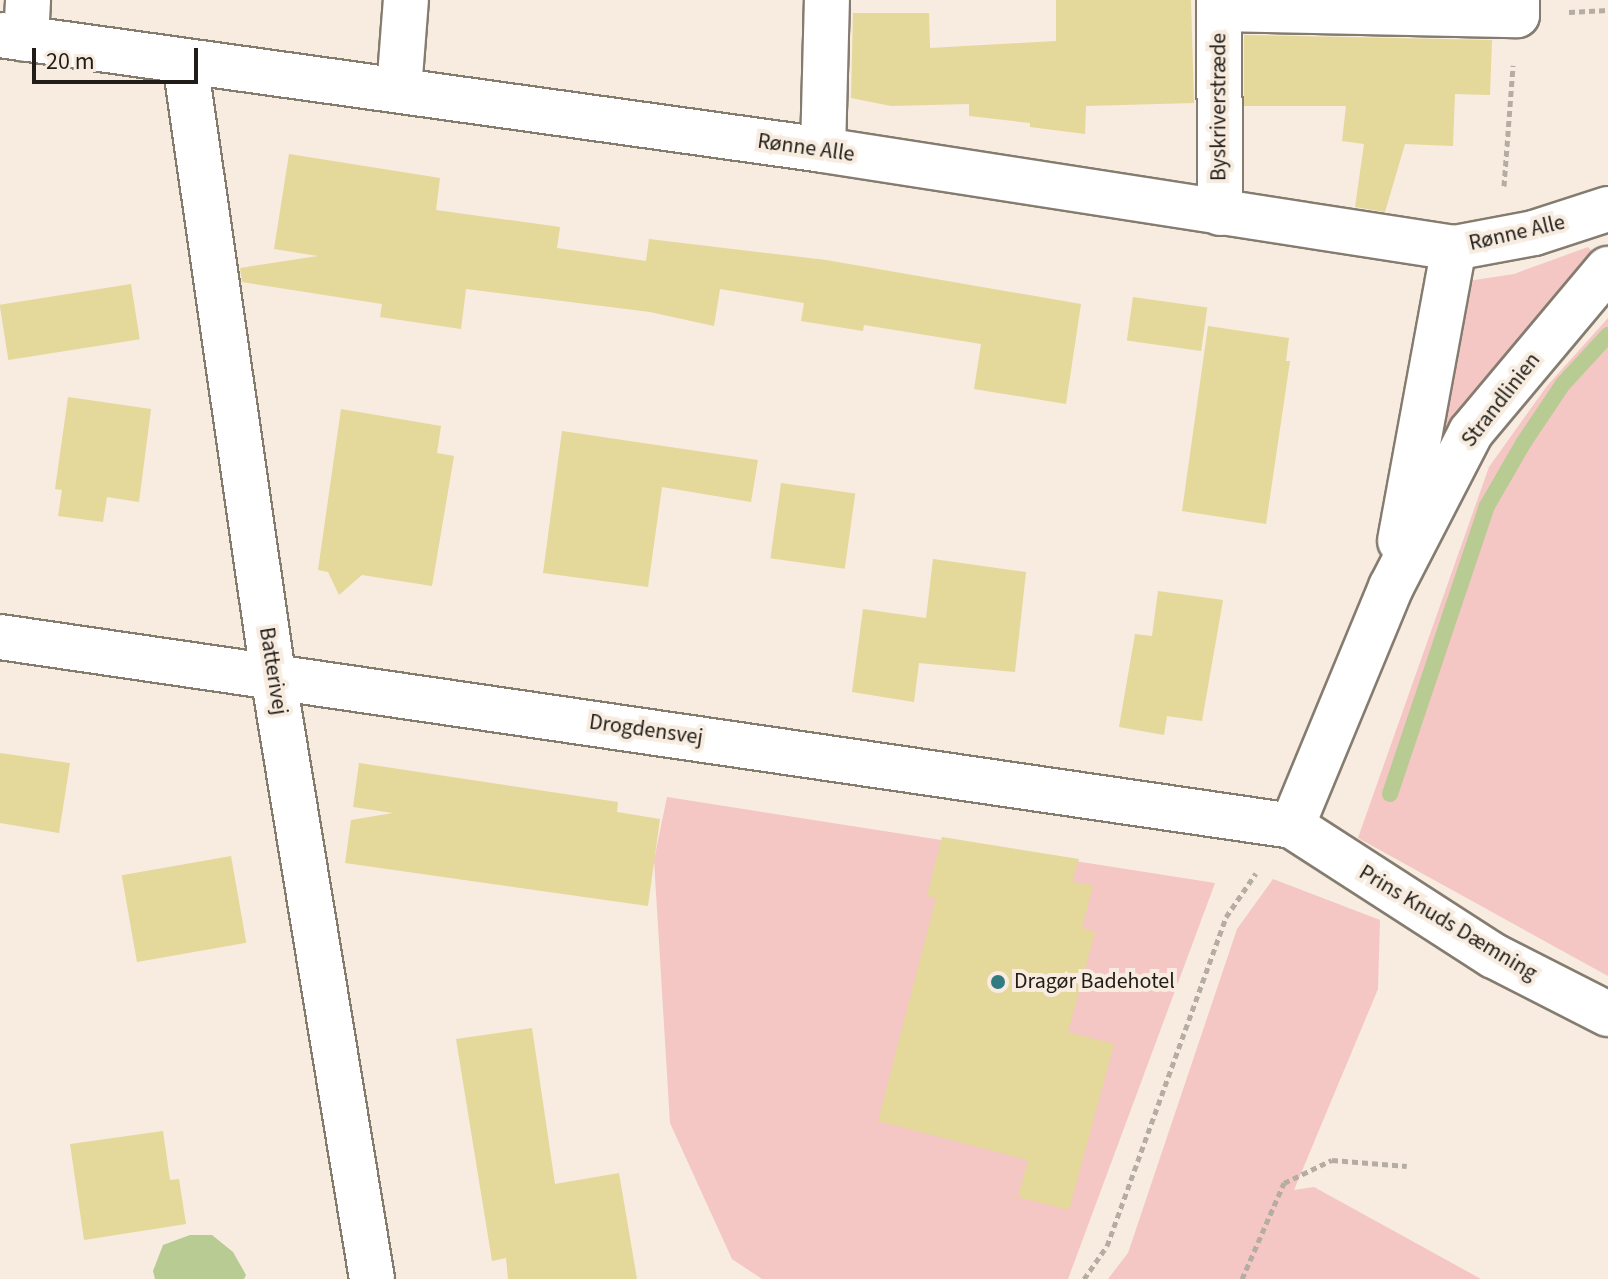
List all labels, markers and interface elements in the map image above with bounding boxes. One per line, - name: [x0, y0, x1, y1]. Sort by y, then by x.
- scale bar: [36, 32, 202, 82]
- street label: Byskriverstræde: [1206, 33, 1232, 181]
- text: 20 m: [46, 44, 95, 79]
- street label: Rønne Alle: [756, 128, 856, 168]
- street label: Rønne Alle: [1466, 209, 1568, 257]
- street label: Strandlinien: [1456, 348, 1546, 452]
- street label: Batterivej: [253, 625, 293, 717]
- street label: Drogdensvej: [587, 709, 705, 751]
- street label: Prins Knuds Dæmning: [1354, 859, 1542, 987]
- place label: Dragør Badehotel: [1014, 969, 1175, 995]
- marker: Dragør Badehotel: [989, 973, 1007, 991]

